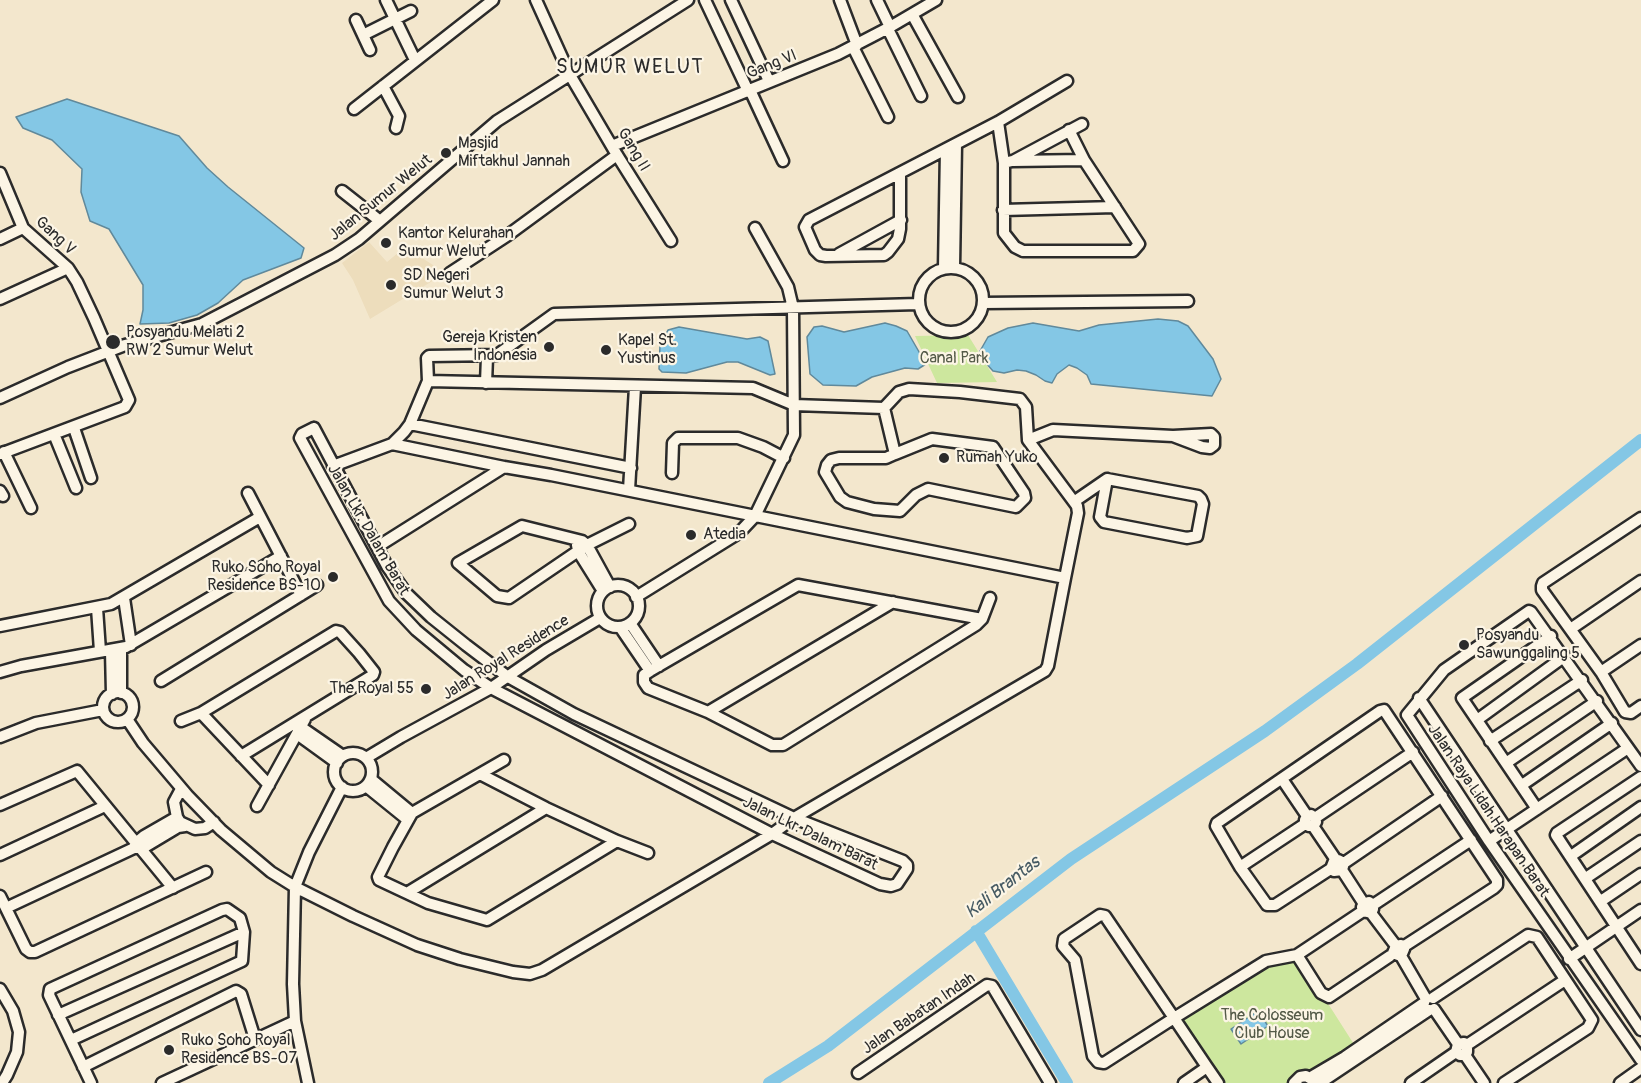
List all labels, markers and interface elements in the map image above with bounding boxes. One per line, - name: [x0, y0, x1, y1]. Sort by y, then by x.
- street label: Gang VI: [744, 46, 800, 84]
- district label: SUMUR WELUT: [556, 56, 704, 80]
- street label: Gang II: [613, 125, 653, 175]
- place label: Masjid Miftakhul Jannah: [458, 134, 570, 172]
- marker: Masjid Miftakhul Jannah: [439, 146, 453, 160]
- street label: Jalan Sumur Welut: [326, 151, 436, 245]
- street label: Gang V: [31, 213, 79, 259]
- place label: Kantor Kelurahan Sumur Welut: [398, 224, 514, 262]
- marker: Kantor Kelurahan Sumur Welut: [379, 236, 393, 250]
- place label: SD Negeri Sumur Welut 3: [403, 266, 504, 304]
- marker: SD Negeri Sumur Welut 3: [384, 278, 398, 292]
- place label: Posyandu Melati 2 RW 2 Sumur Welut: [126, 323, 253, 361]
- place label: Gereja Kristen Indonesia: [442, 328, 537, 366]
- place label: Kapel St. Yustinus: [618, 331, 677, 369]
- marker: Posyandu Melati 2 RW 2 Sumur Welut: [104, 333, 122, 351]
- marker: Gereja Kristen Indonesia: [542, 340, 556, 354]
- marker: Kapel St. Yustinus: [599, 343, 613, 357]
- park label: Canal Park: [920, 349, 988, 369]
- place label: Rumah Yuko: [956, 448, 1038, 468]
- marker: Rumah Yuko: [937, 451, 951, 465]
- street label: Jalan Lkr. Dalam Barat: [323, 461, 413, 599]
- place label: Atedia: [703, 525, 746, 545]
- marker: Atedia: [684, 528, 698, 542]
- place label: Ruko Soho Royal Residence BS-10: [207, 558, 321, 596]
- marker: Ruko Soho Royal Residence BS-10: [326, 570, 340, 584]
- street label: Jalan Royal Residence: [439, 611, 573, 705]
- place label: Posyandu Sawunggaling 5: [1476, 626, 1580, 664]
- marker: Posyandu Sawunggaling 5: [1457, 638, 1471, 652]
- place label: The Royal 55: [330, 679, 414, 699]
- marker: The Royal 55: [419, 682, 433, 696]
- street label: Jalan Raya Lidah Harapan Barat: [1423, 721, 1553, 901]
- street label: Jalan Lkr. Dalam Barat: [739, 793, 881, 875]
- water label: Kali Brantas: [961, 852, 1045, 924]
- street label: Jalan Babatan Indah: [859, 969, 979, 1059]
- park label: The Colosseum Club House: [1221, 1006, 1323, 1044]
- place label: Ruko Soho Royal Residence BS-07: [181, 1031, 297, 1069]
- marker: Ruko Soho Royal Residence BS-07: [162, 1043, 176, 1057]

